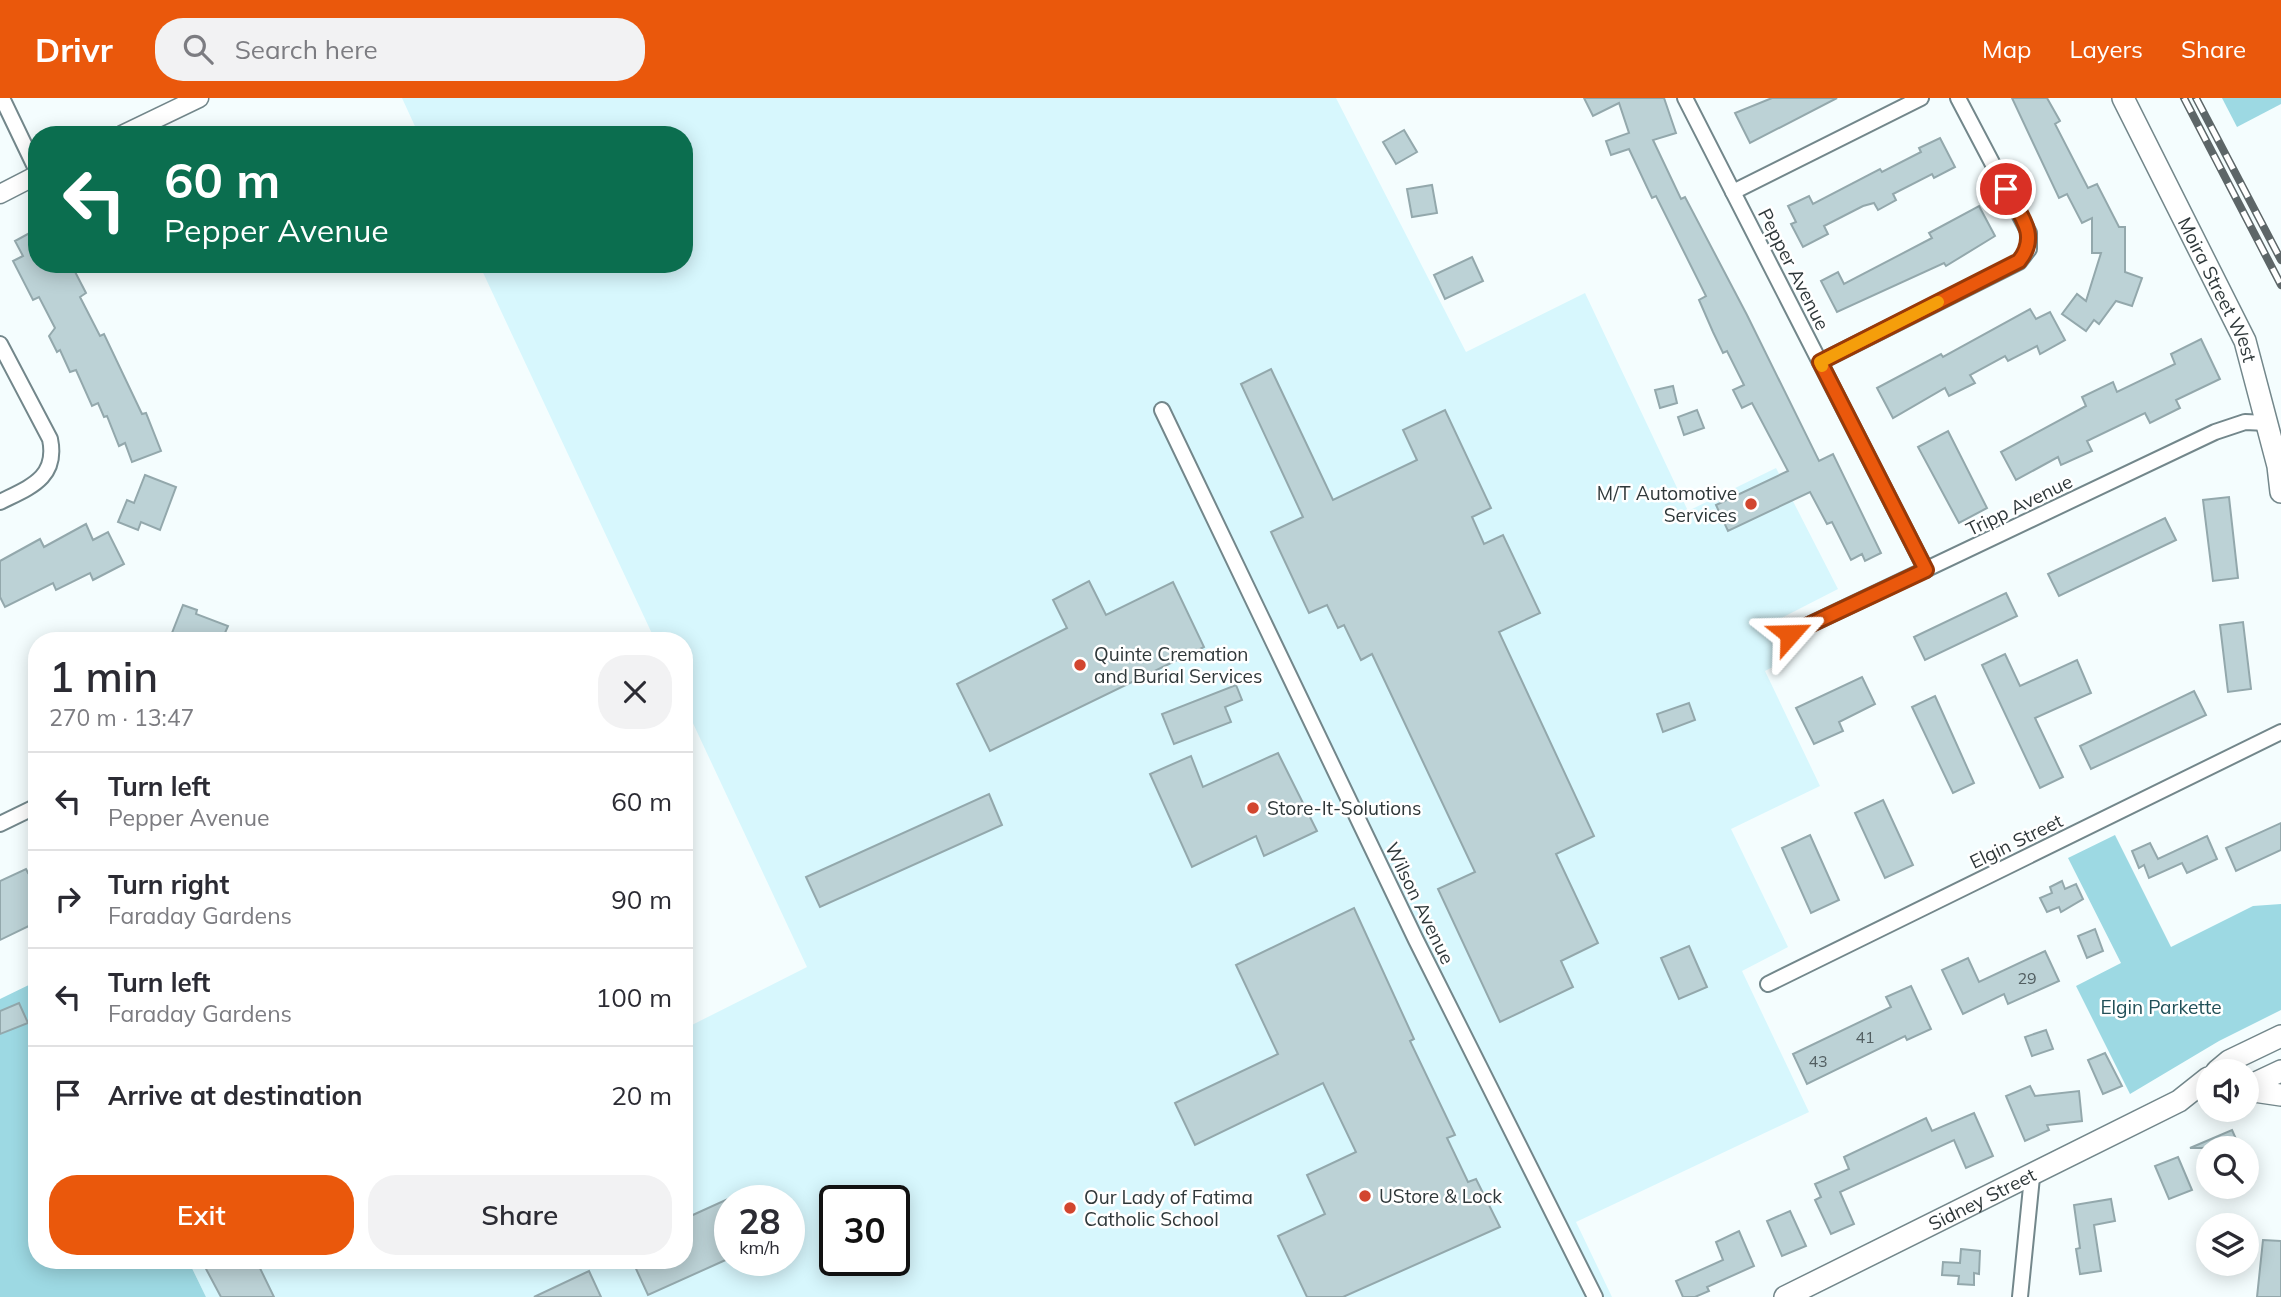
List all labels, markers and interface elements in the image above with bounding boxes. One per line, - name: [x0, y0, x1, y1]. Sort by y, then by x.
- search box: [155, 18, 645, 81]
- text: Drivr: [35, 29, 113, 70]
- icon: search: [179, 30, 217, 68]
- text: Search here: [235, 33, 378, 66]
- text: Map: [1982, 34, 2031, 64]
- text: Layers: [2069, 34, 2143, 64]
- text: Share: [2181, 34, 2246, 64]
- text: 60 m: [164, 149, 280, 210]
- icon: left: [49, 154, 140, 245]
- pin: [1976, 159, 2036, 219]
- icon: arrive: [1987, 170, 2025, 208]
- street label: Pepper Avenue: [1753, 204, 1835, 334]
- text: Pepper Avenue: [164, 210, 389, 250]
- street label: Moira Street West: [2173, 213, 2262, 365]
- street label: Tripp Avenue: [1962, 469, 2076, 541]
- place label: M/T Automotive Services: [1597, 481, 1737, 527]
- marker: M/T Automotive Services: [1743, 496, 1759, 512]
- position arrow: [1753, 597, 1827, 671]
- place label: Quinte Cremation and Burial Services: [1094, 642, 1262, 688]
- text: 1 min: [49, 650, 158, 703]
- button: close: [598, 655, 672, 729]
- marker: Quinte Cremation and Burial Services: [1072, 657, 1088, 673]
- text: 270 m · 13:47: [49, 703, 194, 732]
- text: Turn left: [108, 770, 210, 803]
- icon: left: [49, 782, 87, 820]
- text: 60 m: [611, 785, 672, 818]
- place label: Store-It-Solutions: [1267, 796, 1422, 820]
- marker: Store-It-Solutions: [1245, 800, 1261, 816]
- text: Pepper Avenue: [108, 803, 270, 832]
- street label: Elgin Street: [1966, 808, 2067, 874]
- street label: Wilson Avenue: [1380, 838, 1460, 968]
- text: Turn right: [108, 868, 229, 901]
- icon: right: [49, 880, 87, 918]
- text: 90 m: [611, 883, 672, 916]
- text: Faraday Gardens: [108, 901, 292, 930]
- text: Turn left: [108, 966, 210, 999]
- house number: 29: [2017, 968, 2037, 988]
- icon: left: [49, 978, 87, 1016]
- text: 100 m: [596, 981, 672, 1014]
- park label: Elgin Parkette: [2100, 995, 2222, 1019]
- text: Faraday Gardens: [108, 999, 292, 1028]
- house number: 41: [1855, 1027, 1875, 1047]
- house number: 43: [1808, 1051, 1828, 1071]
- map controls: [2196, 1059, 2259, 1276]
- button: sound: [2196, 1059, 2259, 1122]
- icon: arrive: [49, 1076, 87, 1114]
- text: Arrive at destination: [108, 1079, 363, 1112]
- text: 20 m: [611, 1079, 672, 1112]
- button: search: [2196, 1136, 2259, 1199]
- street label: Sidney Street: [1924, 1162, 2040, 1236]
- button: Exit: [49, 1175, 354, 1255]
- button: Share: [368, 1175, 672, 1255]
- place label: UStore & Lock: [1379, 1184, 1502, 1208]
- speed limit sign: 30: [819, 1185, 910, 1276]
- place label: Our Lady of Fatima Catholic School: [1084, 1185, 1253, 1231]
- marker: UStore & Lock: [1357, 1188, 1373, 1204]
- text: 28: [738, 1199, 781, 1243]
- marker: Our Lady of Fatima Catholic School: [1062, 1200, 1078, 1216]
- button: layers: [2196, 1213, 2259, 1276]
- text: km/h: [739, 1236, 780, 1259]

